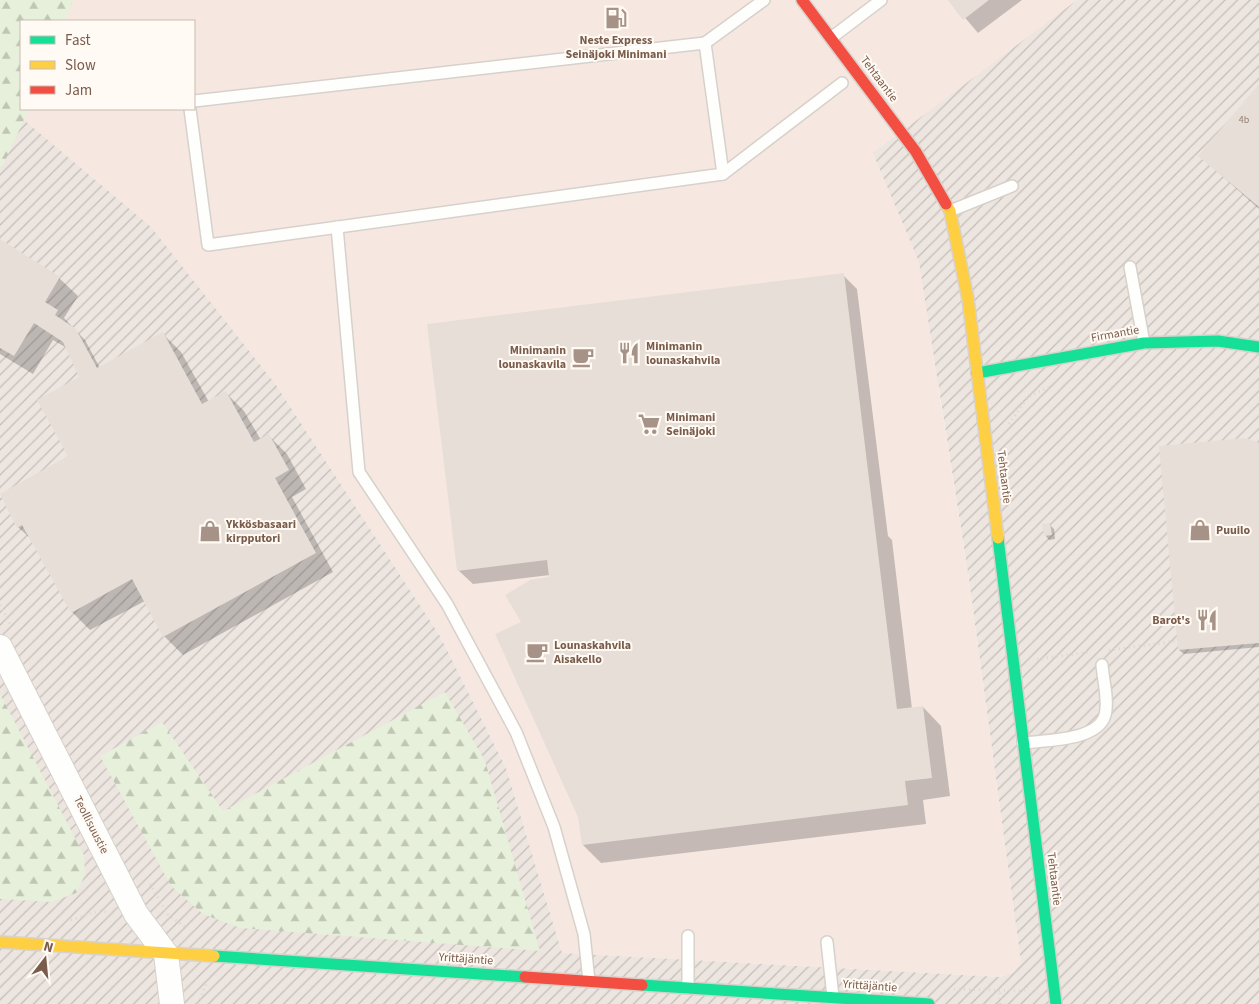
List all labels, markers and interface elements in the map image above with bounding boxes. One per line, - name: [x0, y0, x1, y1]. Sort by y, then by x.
- fuel station icon: Neste Express Seinäjoki Minimani: [603, 5, 629, 31]
- legend: [20, 20, 195, 110]
- text: Fast: [65, 30, 91, 51]
- place label: Neste Express Seinäjoki Minimani: [565, 32, 667, 63]
- street label: Tehtaantie: [856, 53, 902, 106]
- text: Slow: [65, 55, 96, 76]
- text: Jam: [65, 80, 92, 101]
- house number: 4b: [1239, 113, 1250, 127]
- street label: Firmantie: [1090, 321, 1140, 347]
- place label: Minimanin lounaskahvila: [646, 338, 720, 369]
- restaurant icon: Minimanin lounaskahvila: [616, 340, 642, 366]
- place label: Minimanin lounaskavila: [498, 342, 566, 373]
- cafe icon: Minimanin lounaskavila: [570, 344, 596, 370]
- place label: Minimani Seinäjoki: [666, 409, 715, 440]
- supermarket icon: Minimani Seinäjoki: [636, 411, 662, 437]
- street label: Tehtaantie: [992, 449, 1016, 505]
- place label: Ykkösbasaari kirpputori: [225, 516, 296, 547]
- shop icon: Puuilo: [1187, 517, 1213, 543]
- shop icon: Ykkösbasaari kirpputori: [197, 518, 223, 544]
- place label: Puuilo: [1216, 522, 1251, 539]
- restaurant icon: Barot's: [1194, 607, 1220, 633]
- place label: Barot's: [1152, 612, 1190, 629]
- place label: Lounaskahvila Aisakello: [553, 637, 631, 668]
- cafe icon: Lounaskahvila Aisakello: [524, 639, 550, 665]
- street label: Teollisuustie: [69, 793, 113, 857]
- street label: Tehtaantie: [1042, 851, 1066, 907]
- north arrow: [20, 934, 70, 984]
- text: N: [41, 937, 56, 958]
- street label: Yrittäjäntie: [437, 949, 494, 969]
- street label: Yrittäjäntie: [841, 976, 898, 996]

